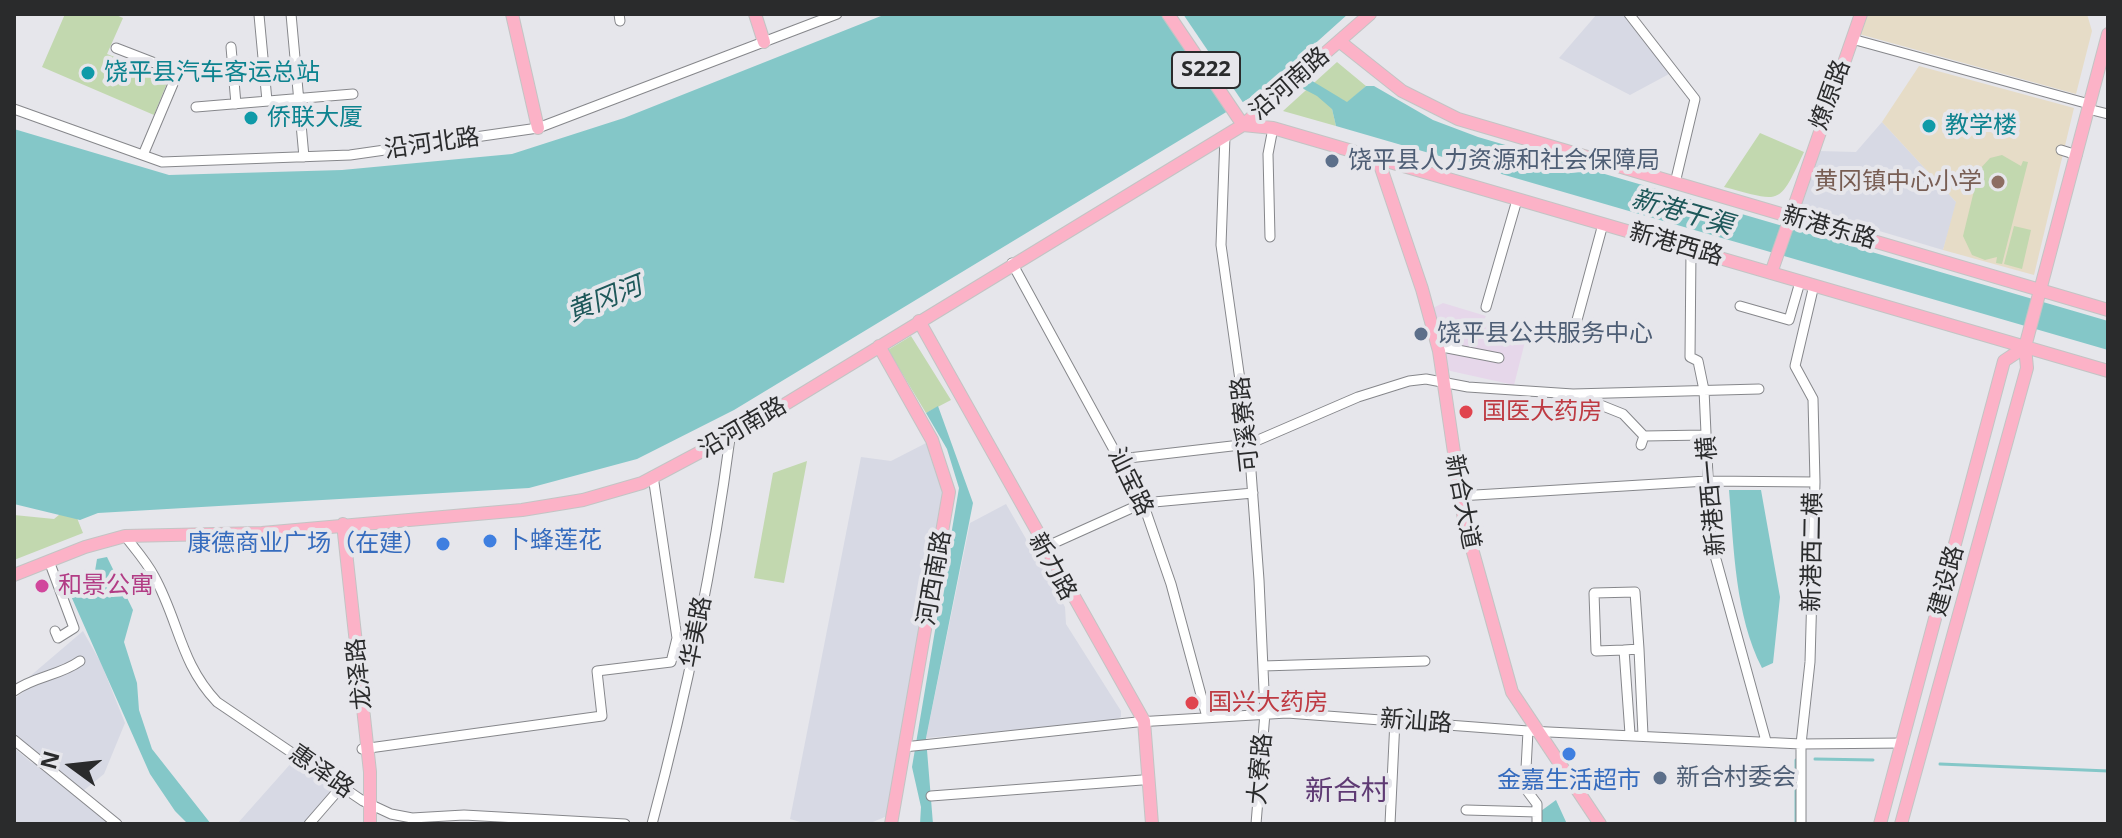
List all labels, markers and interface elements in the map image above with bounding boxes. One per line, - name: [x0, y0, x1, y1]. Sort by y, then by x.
- street label: 沿河南路: [1244, 42, 1336, 126]
- road number: S222: [1172, 52, 1240, 88]
- street label: 燎原路: [1805, 56, 1857, 134]
- place label: 饶平县汽车客运总站: [104, 59, 320, 87]
- marker: 饶平县汽车客运总站: [79, 64, 97, 82]
- place label: 侨联大厦: [267, 104, 363, 132]
- marker: 侨联大厦: [242, 109, 260, 127]
- place label: 教学楼: [1945, 112, 2017, 140]
- marker: 教学楼: [1920, 117, 1938, 135]
- street label: 沿河北路: [382, 123, 482, 165]
- place label: 饶平县人力资源和社会保障局: [1348, 147, 1660, 175]
- marker: 饶平县人力资源和社会保障局: [1323, 152, 1341, 170]
- place label: 黄冈镇中心小学: [1814, 168, 1982, 196]
- marker: 黄冈镇中心小学: [1989, 173, 2007, 191]
- water label: 新港干渠: [1628, 184, 1736, 242]
- street label: 新港东路: [1779, 201, 1879, 255]
- street label: 新港西路: [1626, 218, 1726, 272]
- water label: 黄冈河: [563, 271, 647, 329]
- place label: 饶平县公共服务中心: [1437, 320, 1653, 348]
- marker: 饶平县公共服务中心: [1412, 325, 1430, 343]
- street label: 可溪寮路: [1227, 375, 1265, 473]
- street label: 沿河南路: [694, 392, 792, 464]
- place label: 国医大药房: [1482, 398, 1602, 426]
- marker: 国医大药房: [1457, 403, 1475, 421]
- street label: 新港西一横: [1692, 435, 1732, 557]
- street label: 汕宝路: [1101, 443, 1159, 521]
- street label: 新合大道: [1439, 452, 1485, 552]
- street label: 新港西二横: [1798, 492, 1828, 612]
- place label: 卜蜂莲花: [506, 527, 602, 555]
- street label: 河西南路: [912, 528, 958, 628]
- street label: 新力路: [1022, 529, 1082, 605]
- place label: 康德商业广场（在建）: [187, 530, 427, 558]
- marker: 卜蜂莲花: [481, 532, 499, 550]
- marker: 康德商业广场（在建）: [434, 535, 452, 553]
- street label: 建设路: [1924, 542, 1970, 620]
- place label: 和景公寓: [58, 572, 154, 600]
- marker: 和景公寓: [33, 577, 51, 595]
- street label: 华美路: [676, 594, 718, 670]
- street label: 龙泽路: [342, 637, 378, 711]
- place label: 国兴大药房: [1208, 689, 1328, 717]
- marker: 国兴大药房: [1183, 694, 1201, 712]
- street label: 新汕路: [1379, 705, 1453, 739]
- north arrow: [32, 726, 112, 806]
- street label: 大寮路: [1244, 732, 1278, 806]
- street label: 惠泽路: [283, 740, 359, 804]
- marker: 金嘉生活超市: [1560, 745, 1578, 763]
- text: N: [32, 747, 66, 772]
- place label: 新合村委会: [1676, 764, 1796, 792]
- place label: 金嘉生活超市: [1497, 767, 1641, 795]
- marker: 新合村委会: [1651, 769, 1669, 787]
- district label: 新合村: [1305, 775, 1389, 809]

